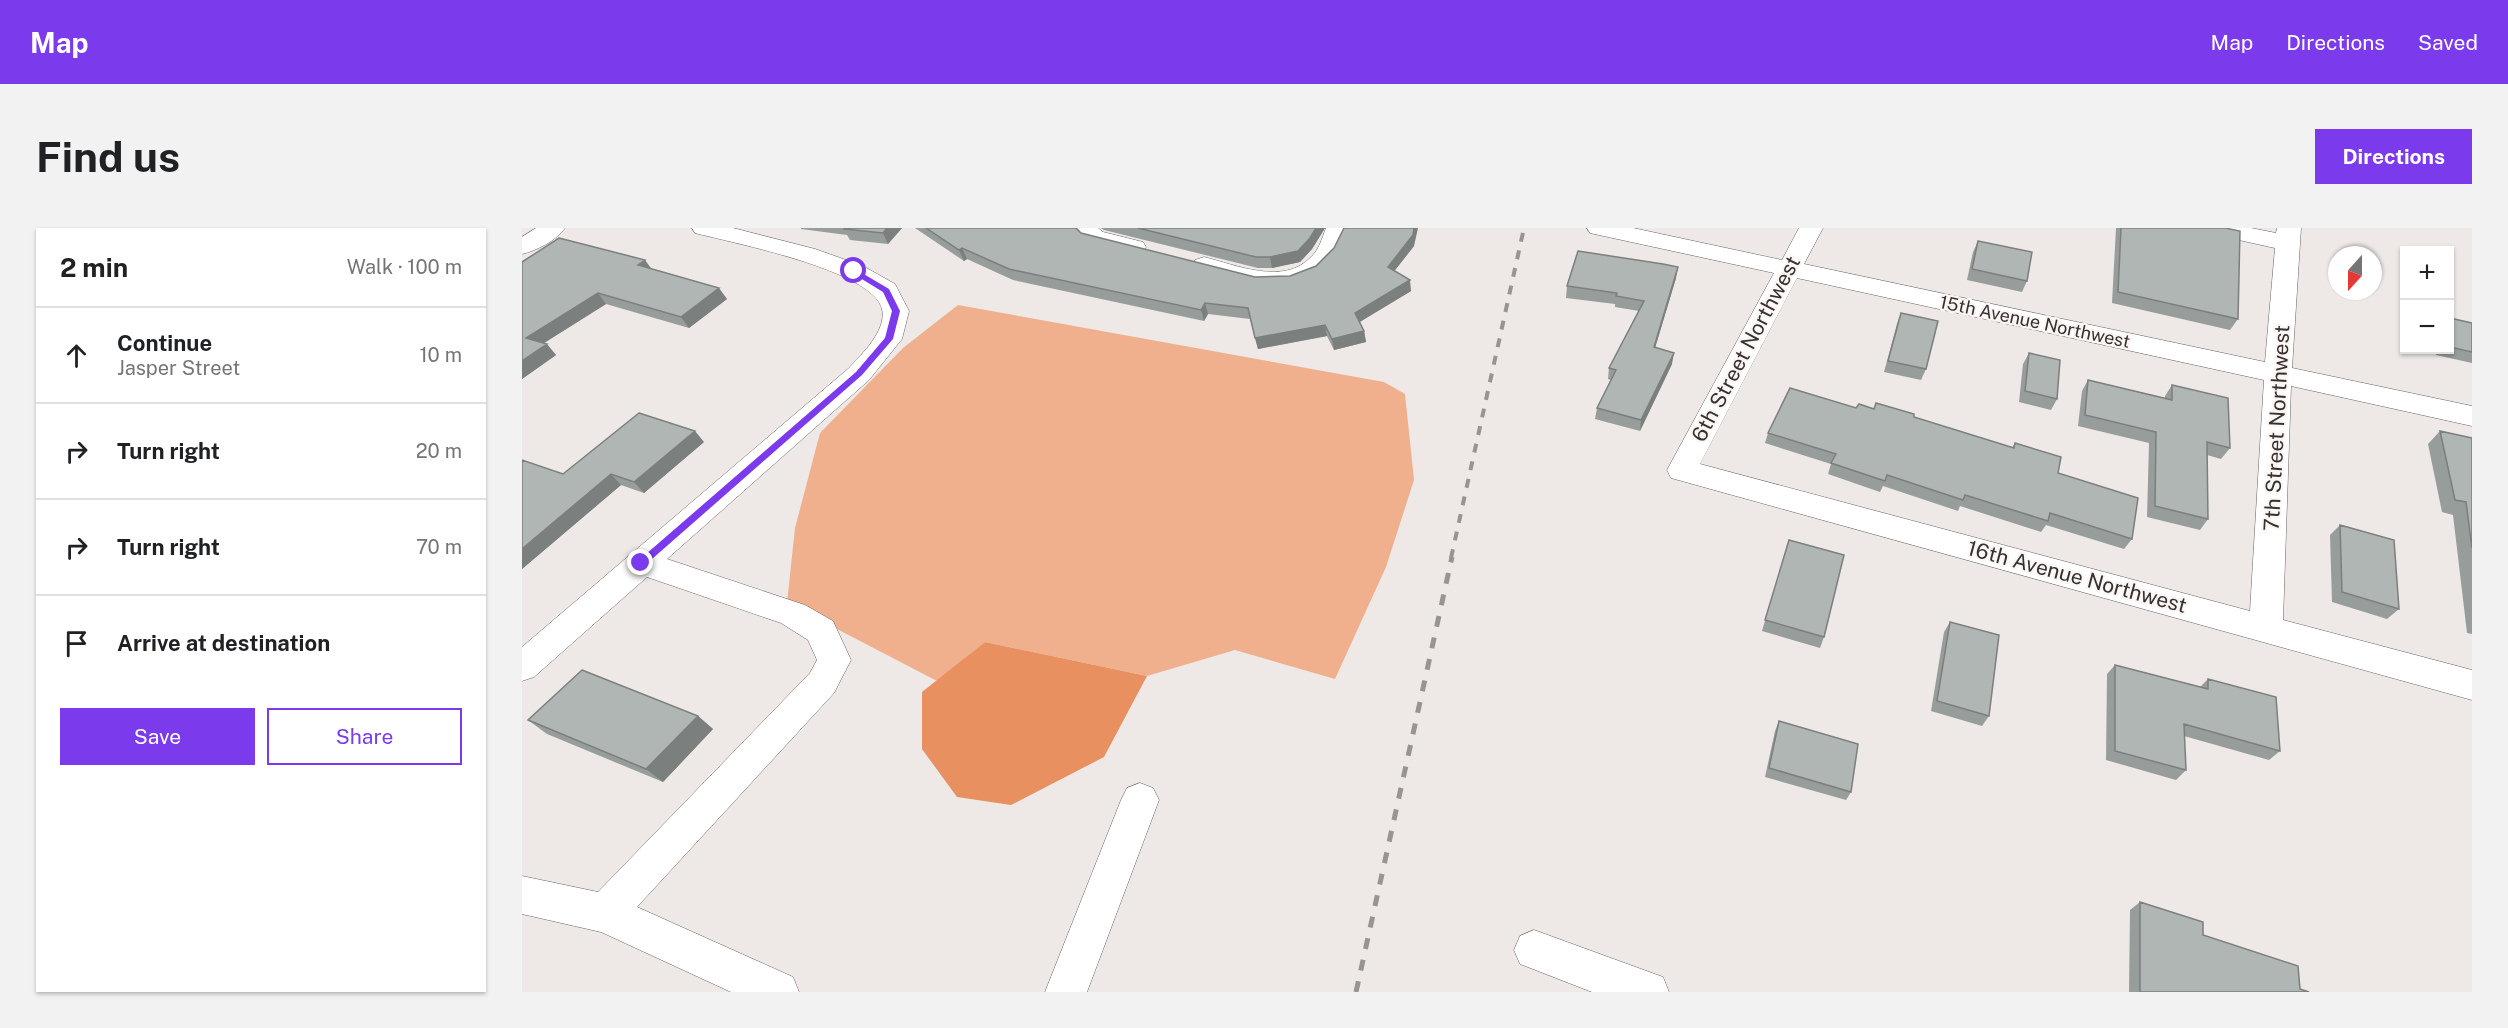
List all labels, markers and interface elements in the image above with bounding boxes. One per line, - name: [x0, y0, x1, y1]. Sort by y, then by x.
- text: Map: [30, 26, 89, 59]
- text: Map: [2211, 30, 2253, 55]
- text: Directions: [2286, 30, 2385, 55]
- text: Saved: [2418, 30, 2478, 55]
- button: Directions: [2315, 129, 2472, 184]
- text: Find us: [36, 132, 180, 181]
- north arrow: [2328, 246, 2382, 300]
- map controls: [2400, 246, 2454, 354]
- button: +: [2400, 246, 2454, 300]
- text: 2 min: [60, 252, 128, 283]
- street label: 6th Street Northwest: [1686, 252, 1805, 446]
- text: Walk · 100 m: [347, 255, 462, 279]
- route start: [840, 257, 866, 283]
- street label: 15th Avenue Northwest: [1938, 291, 2132, 352]
- button: −: [2400, 300, 2454, 354]
- street label: 7th Street Northwest: [2259, 324, 2294, 532]
- text: Continue: [117, 330, 212, 356]
- icon: ahead: [60, 339, 93, 372]
- text: 10 m: [419, 343, 462, 367]
- text: Jasper Street: [117, 356, 240, 380]
- icon: right: [60, 435, 93, 468]
- text: Turn right: [117, 438, 220, 464]
- text: 20 m: [416, 439, 462, 463]
- icon: right: [60, 531, 93, 564]
- text: Turn right: [117, 534, 220, 560]
- text: 70 m: [416, 535, 462, 559]
- street label: 16th Avenue Northwest: [1965, 535, 2190, 618]
- route end: [627, 549, 653, 575]
- icon: arrive: [60, 627, 93, 660]
- text: Arrive at destination: [117, 630, 330, 656]
- button: Save: [60, 708, 255, 765]
- button: Share: [267, 708, 462, 765]

